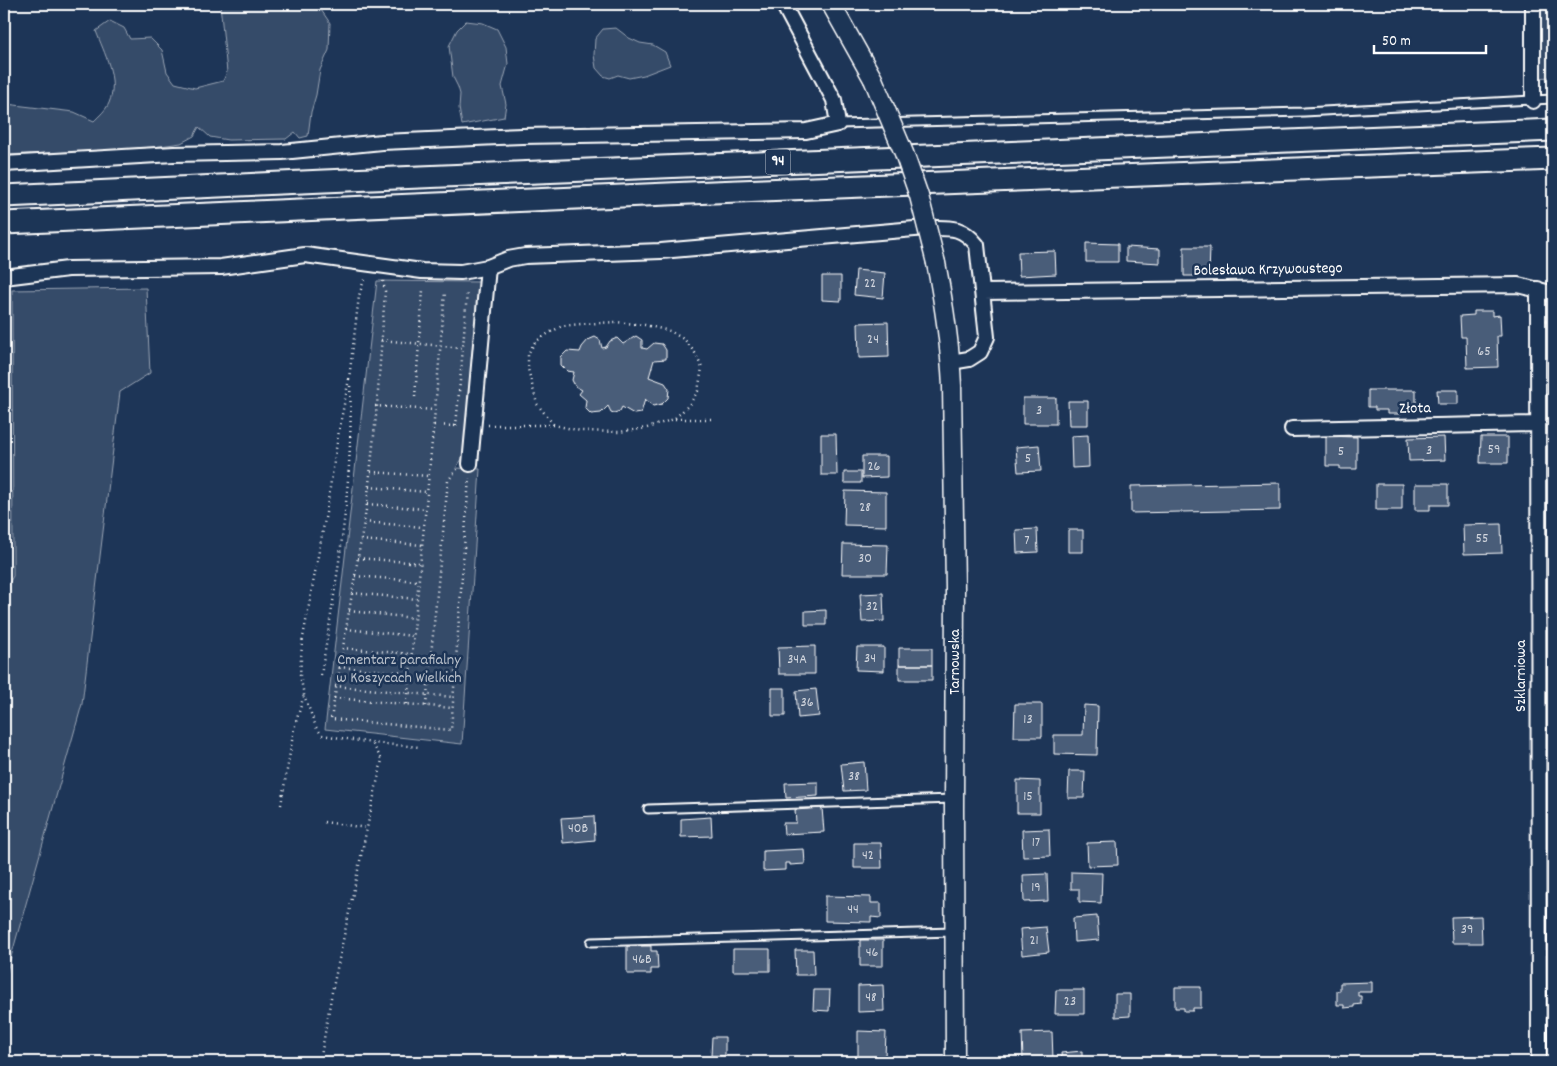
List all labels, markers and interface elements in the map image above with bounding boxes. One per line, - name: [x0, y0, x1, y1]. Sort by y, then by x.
- scale bar: [1374, 22, 1487, 54]
- text: 50 m: [1382, 31, 1411, 53]
- road number: 94: [766, 150, 790, 174]
- street label: Bolesława Krzywoustego: [1193, 257, 1343, 283]
- house number: 22: [864, 274, 876, 294]
- house number: 24: [867, 330, 879, 350]
- house number: 65: [1477, 342, 1491, 362]
- street label: Złota: [1399, 397, 1432, 421]
- house number: 3: [1036, 401, 1042, 421]
- house number: 59: [1488, 440, 1500, 460]
- house number: 3: [1426, 441, 1432, 461]
- house number: 5: [1338, 442, 1344, 462]
- house number: 5: [1025, 449, 1031, 469]
- house number: 26: [868, 457, 881, 477]
- house number: 28: [859, 498, 871, 518]
- house number: 55: [1476, 529, 1488, 549]
- house number: 7: [1024, 531, 1030, 551]
- house number: 30: [858, 549, 872, 569]
- house number: 32: [866, 597, 878, 617]
- street label: Tarnowska: [944, 629, 967, 695]
- street label: Szklarniowa: [1510, 639, 1533, 712]
- park label: Cmentarz parafialny w Koszycach Wielkich: [336, 649, 462, 690]
- house number: 34: [864, 649, 876, 669]
- house number: 34A: [787, 650, 807, 670]
- house number: 36: [800, 693, 814, 713]
- house number: 13: [1023, 710, 1033, 730]
- house number: 38: [848, 767, 860, 787]
- house number: 15: [1023, 787, 1033, 807]
- house number: 40B: [568, 819, 588, 839]
- house number: 17: [1032, 833, 1040, 853]
- house number: 42: [862, 846, 874, 866]
- house number: 19: [1031, 878, 1041, 898]
- house number: 44: [847, 900, 859, 920]
- house number: 39: [1461, 920, 1473, 940]
- house number: 21: [1029, 931, 1039, 951]
- house number: 46: [866, 943, 878, 963]
- house number: 46B: [632, 950, 652, 970]
- house number: 48: [865, 988, 877, 1008]
- house number: 23: [1064, 992, 1076, 1012]

